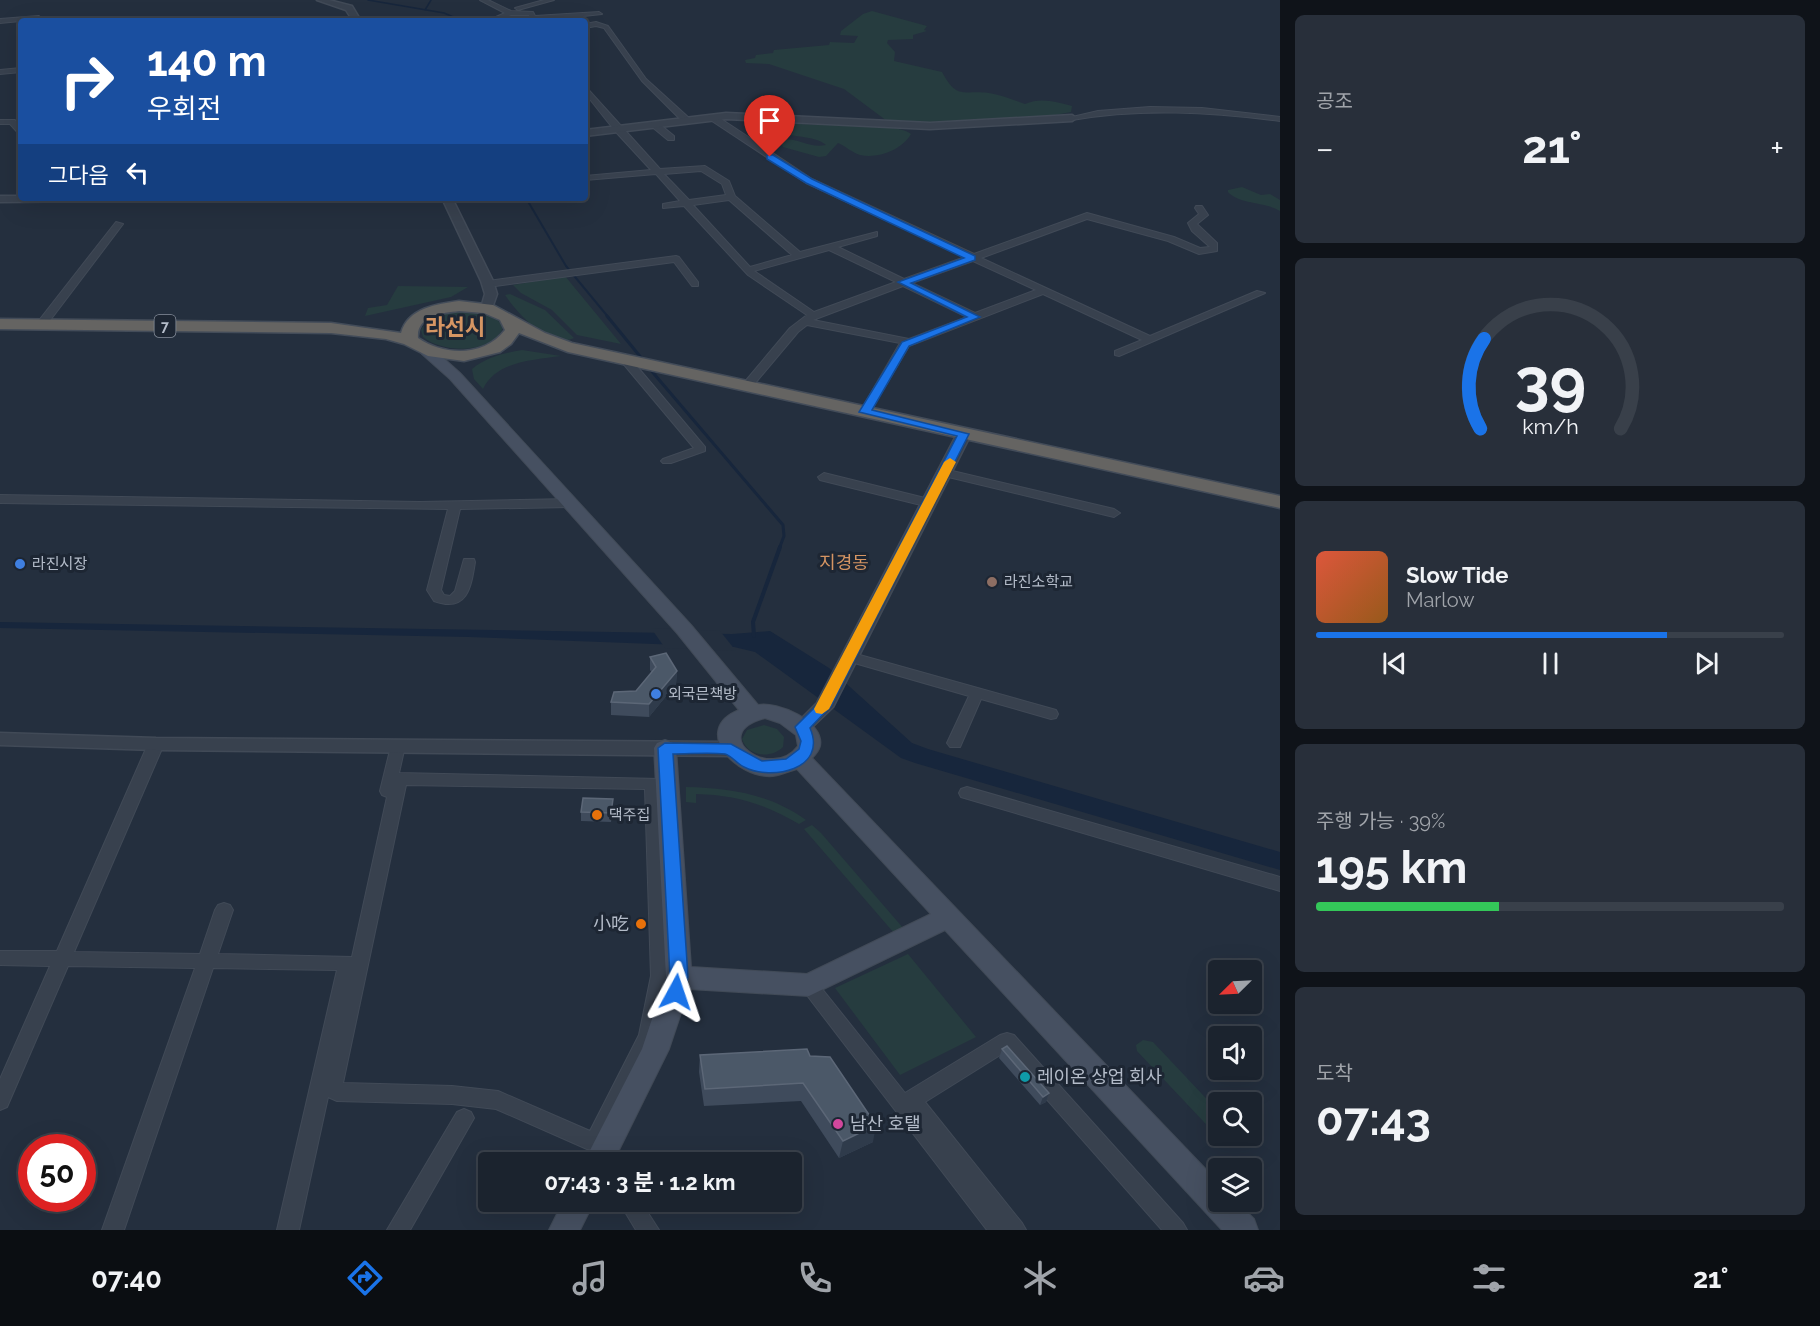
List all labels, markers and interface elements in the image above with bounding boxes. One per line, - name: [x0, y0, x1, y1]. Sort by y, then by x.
- text: 140 m: [147, 37, 267, 86]
- icon: right: [48, 42, 126, 120]
- text: 공조: [1316, 89, 1353, 113]
- text: 우회전: [147, 93, 222, 124]
- pin: [744, 95, 795, 157]
- icon: arrive: [753, 104, 786, 137]
- text: 21°: [1522, 121, 1582, 174]
- text: −: [1316, 129, 1334, 168]
- text: +: [1770, 129, 1784, 168]
- icon: left: [121, 156, 154, 189]
- text: 그다음: [48, 162, 109, 188]
- district label: 라선시: [425, 314, 485, 340]
- road number: 7: [154, 315, 176, 337]
- text: 39: [1514, 344, 1586, 418]
- text: km/h: [1522, 414, 1578, 439]
- district label: 지경동: [819, 552, 869, 573]
- place label: 라진시장: [32, 555, 87, 573]
- marker: 라진시장: [13, 557, 27, 571]
- text: Slow Tide: [1406, 562, 1508, 588]
- place label: 라진소학교: [1004, 573, 1073, 591]
- marker: 라진소학교: [985, 575, 999, 589]
- text: Marlow: [1406, 588, 1475, 612]
- icon: previous: [1378, 647, 1411, 680]
- icon: pause: [1534, 647, 1567, 680]
- icon: next: [1690, 647, 1723, 680]
- place label: 외국믄책방: [668, 685, 737, 703]
- marker: 외국믄책방: [649, 687, 663, 701]
- place label: 댁주집: [609, 806, 650, 824]
- marker: 댁주집: [590, 808, 604, 822]
- text: 주행 가능 · 39%: [1316, 809, 1445, 833]
- text: 195 km: [1316, 841, 1467, 894]
- place label: 小吃: [593, 913, 629, 934]
- marker: 小吃: [634, 917, 648, 931]
- position arrow: [644, 960, 708, 1024]
- north arrow: [1208, 960, 1262, 1014]
- map controls: [1208, 960, 1262, 1212]
- button: sound: [1208, 1026, 1262, 1080]
- text: 도착: [1316, 1061, 1353, 1085]
- place label: 레이온 상업 회사: [1037, 1066, 1163, 1087]
- marker: 레이온 상업 회사: [1018, 1070, 1032, 1084]
- button: search: [1208, 1092, 1262, 1146]
- text: 07:43: [1316, 1093, 1431, 1146]
- place label: 남산 호탤: [850, 1113, 921, 1134]
- marker: 남산 호탤: [831, 1117, 845, 1131]
- speed limit sign: 50: [18, 1134, 96, 1212]
- button: layers: [1208, 1158, 1262, 1212]
- text: 07:43 · 3 분 · 1.2 km: [544, 1169, 736, 1195]
- icon: directions: [344, 1257, 386, 1299]
- icon: music: [569, 1257, 611, 1299]
- icon: phone: [794, 1257, 836, 1299]
- icon: climate: [1019, 1257, 1061, 1299]
- icon: car: [1243, 1257, 1285, 1299]
- icon: filters: [1468, 1257, 1510, 1299]
- text: 07:40: [91, 1263, 162, 1294]
- text: 21°: [1693, 1263, 1729, 1294]

